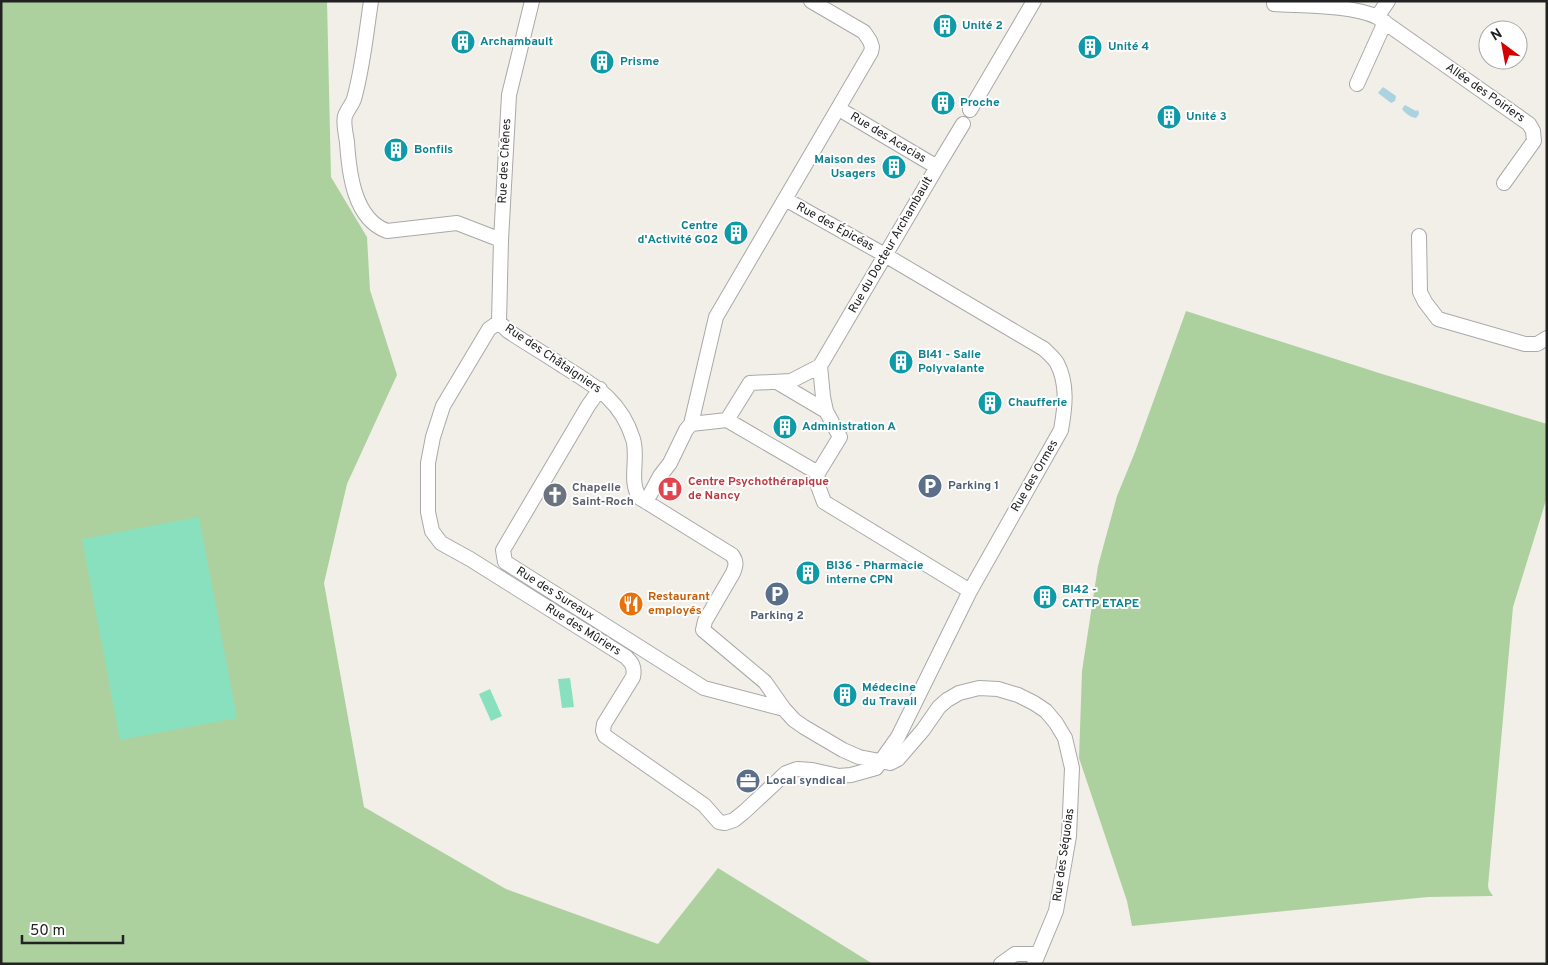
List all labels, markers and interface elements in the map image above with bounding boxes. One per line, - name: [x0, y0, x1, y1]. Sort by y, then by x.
- building icon: Unité 2: [932, 13, 958, 39]
- place label: Unité 2: [962, 18, 1003, 34]
- north arrow: [1478, 20, 1528, 70]
- text: N: [1488, 25, 1506, 45]
- building icon: Archambault: [450, 29, 476, 55]
- place label: Archambault: [480, 34, 553, 50]
- building icon: Unité 4: [1077, 34, 1103, 60]
- place label: Unité 4: [1108, 39, 1149, 55]
- building icon: Prisme: [589, 49, 615, 75]
- place label: Prisme: [620, 54, 659, 70]
- street label: Allée des Poiriers: [1442, 60, 1528, 126]
- building icon: Proche: [930, 90, 956, 116]
- place label: Proche: [960, 95, 1000, 111]
- building icon: Unité 3: [1156, 104, 1182, 130]
- street label: Rue des Acacias: [847, 109, 929, 167]
- place label: Unité 3: [1186, 109, 1227, 125]
- street label: Rue des Chênes: [495, 118, 515, 204]
- building icon: Bonfils: [383, 137, 409, 163]
- place label: Bonfils: [414, 142, 453, 158]
- place label: Maison des Usagers: [814, 152, 876, 182]
- building icon: Maison des Usagers: [881, 154, 907, 180]
- street label: Rue du Docteur Archambault: [845, 174, 937, 316]
- street label: Rue des Épicéas: [793, 199, 877, 255]
- place label: Centre d'Activité G02: [638, 218, 718, 248]
- building icon: Centre d'Activité G02: [723, 220, 749, 246]
- street label: Rue des Châtaigniers: [502, 321, 604, 397]
- place label: BI41 - Salle Polyvalante: [918, 347, 985, 377]
- building icon: BI41 - Salle Polyvalante: [888, 349, 914, 375]
- building icon: Chaufferie: [977, 390, 1003, 416]
- place label: Chaufferie: [1008, 395, 1067, 411]
- building icon: Administration A: [772, 414, 798, 440]
- place label: Administration A: [802, 419, 896, 435]
- street label: Rue des Ormes: [1008, 437, 1062, 515]
- parking icon: Parking 1: [917, 473, 943, 499]
- place label: Centre Psychothérapique de Nancy: [688, 474, 829, 504]
- hospital icon: Centre Psychothérapique de Nancy: [657, 476, 683, 502]
- place label: Parking 1: [948, 478, 999, 494]
- place label: Chapelle Saint-Roch: [572, 480, 634, 510]
- church icon: Chapelle Saint-Roch: [542, 482, 568, 508]
- place label: BI36 - Pharmacie interne CPN: [826, 558, 924, 588]
- building icon: BI36 - Pharmacie interne CPN: [795, 560, 821, 586]
- street label: Rue des Sureaux: [513, 564, 597, 624]
- parking icon: Parking 2: [764, 581, 790, 607]
- place label: BI42 - CATTP ETAPE: [1062, 582, 1139, 612]
- building icon: BI42 - CATTP ETAPE: [1032, 584, 1058, 610]
- place label: Restaurant employés: [648, 589, 710, 619]
- restaurant icon: Restaurant employés: [618, 591, 644, 617]
- street label: Rue des Mûriers: [542, 600, 624, 660]
- place label: Parking 2: [750, 608, 804, 624]
- place label: Médecine du Travail: [862, 680, 917, 710]
- building icon: Médecine du Travail: [832, 682, 858, 708]
- office icon: Local syndical: [735, 768, 761, 794]
- place label: Local syndical: [766, 773, 846, 789]
- street label: Rue des Séquoias: [1050, 807, 1078, 903]
- scale bar: [22, 912, 124, 944]
- text: 50 m: [30, 922, 65, 941]

